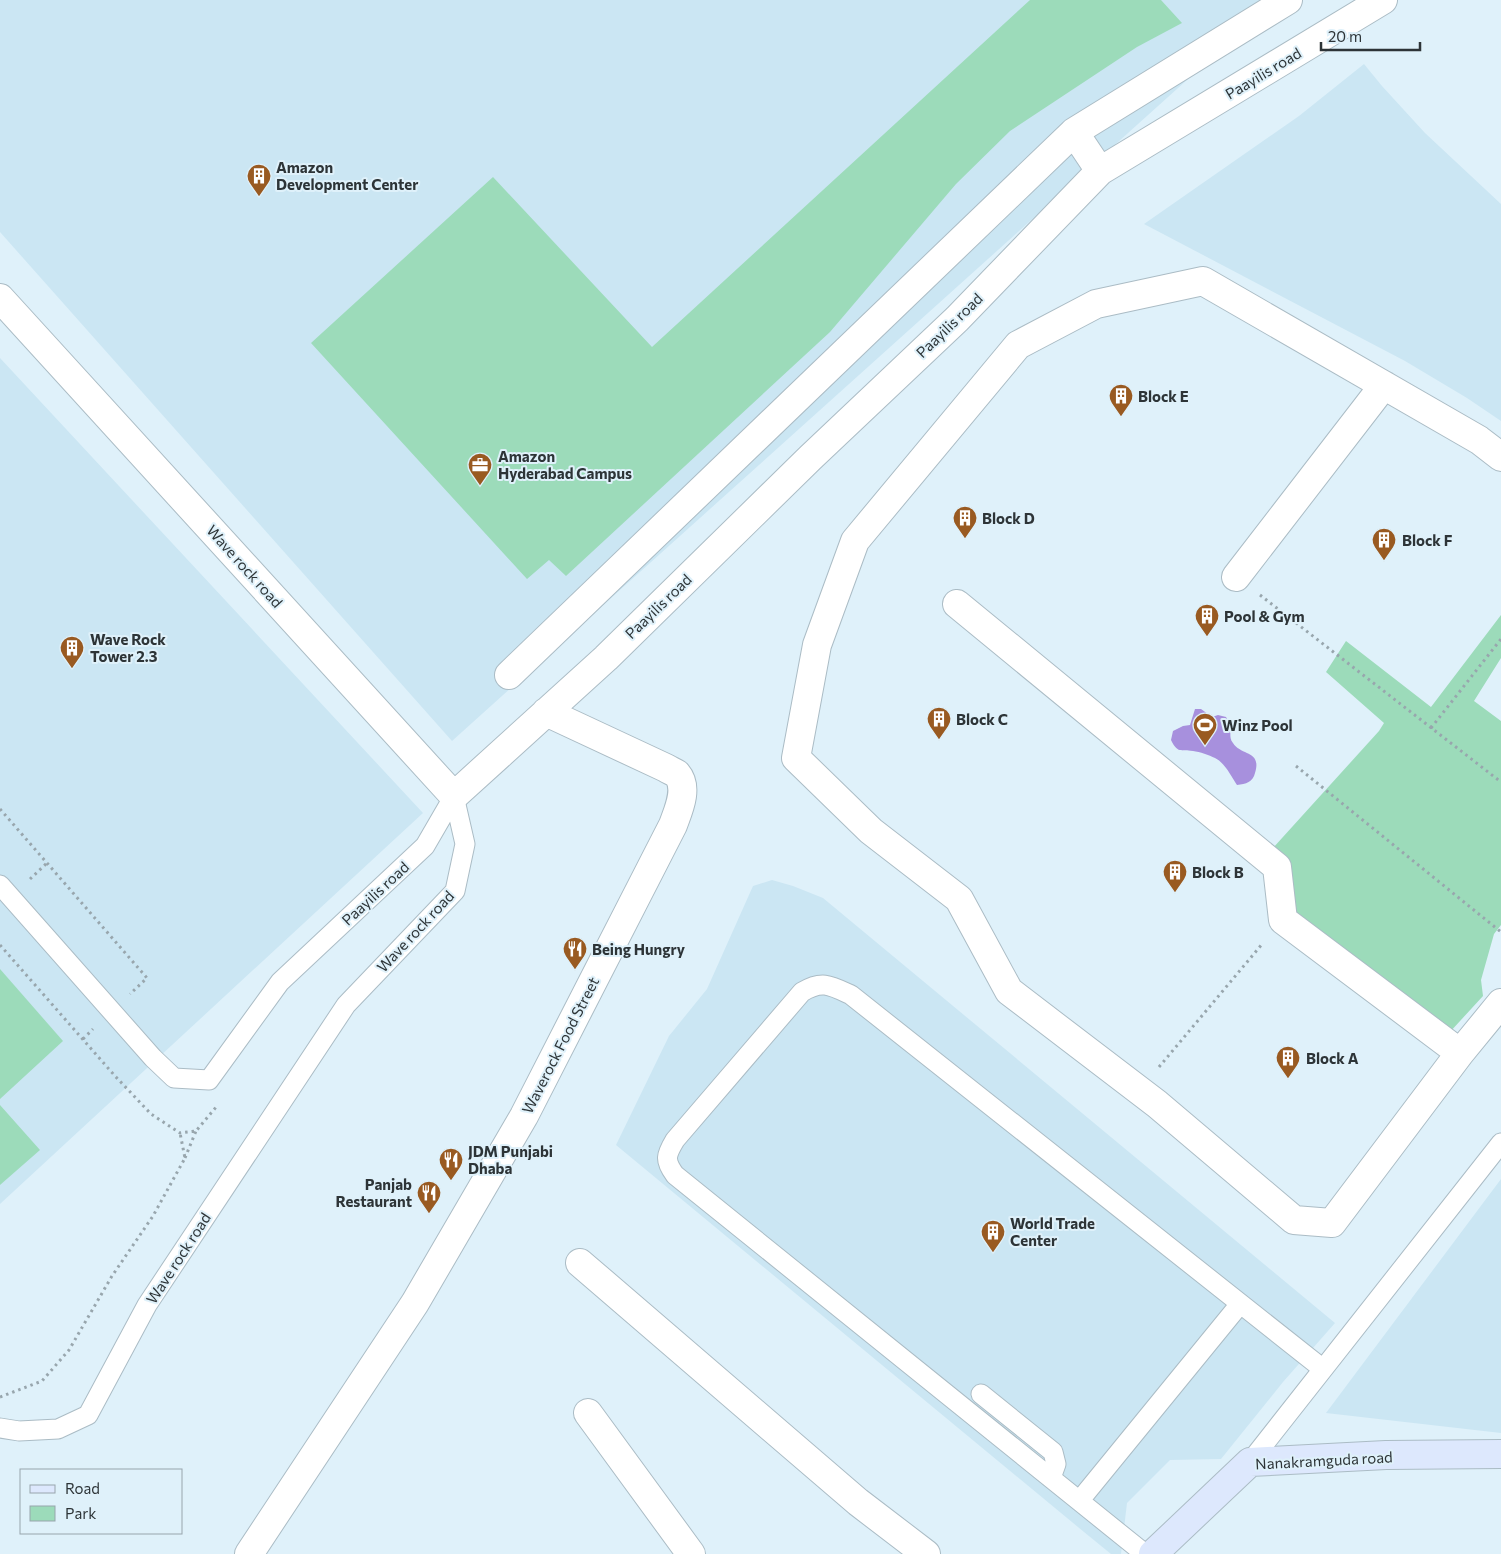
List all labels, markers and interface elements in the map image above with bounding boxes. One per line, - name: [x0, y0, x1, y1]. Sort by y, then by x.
- scale bar: [1321, 20, 1420, 52]
- text: 20 m: [1328, 27, 1362, 45]
- street label: Paayilis road: [1222, 43, 1304, 103]
- place label: Amazon Development Center: [276, 158, 418, 193]
- building icon: Amazon Development Center: [246, 163, 272, 197]
- street label: Paayilis road: [912, 289, 986, 361]
- building icon: Block E: [1108, 383, 1134, 417]
- place label: Block E: [1138, 387, 1189, 405]
- place label: Amazon Hyderabad Campus: [498, 447, 632, 482]
- office icon: Amazon Hyderabad Campus: [467, 452, 493, 486]
- building icon: Block D: [952, 505, 978, 539]
- place label: Block D: [982, 509, 1035, 527]
- street label: Wave rock road: [203, 521, 287, 611]
- building icon: Block F: [1371, 527, 1397, 561]
- place label: Block F: [1402, 531, 1453, 549]
- street label: Paayilis road: [621, 570, 695, 642]
- building icon: Pool & Gym: [1194, 603, 1220, 637]
- place label: Pool & Gym: [1224, 607, 1305, 625]
- place label: Wave Rock Tower 2.3: [90, 630, 166, 665]
- building icon: Wave Rock Tower 2.3: [59, 635, 85, 669]
- building icon: Block C: [926, 706, 952, 740]
- place label: Block C: [956, 710, 1008, 728]
- sports icon: Winz Pool: [1192, 712, 1218, 746]
- place label: Winz Pool: [1222, 716, 1293, 734]
- street label: Paayilis road: [338, 857, 412, 929]
- building icon: Block B: [1162, 859, 1188, 893]
- place label: Block B: [1192, 863, 1244, 881]
- street label: Wave rock road: [373, 887, 457, 975]
- restaurant icon: Being Hungry: [562, 936, 588, 970]
- place label: Being Hungry: [592, 940, 686, 958]
- street label: Waverock Food Street: [518, 974, 602, 1116]
- building icon: Block A: [1275, 1045, 1301, 1079]
- place label: Block A: [1306, 1049, 1359, 1067]
- place label: JDM Punjabi Dhaba: [468, 1142, 553, 1177]
- restaurant icon: JDM Punjabi Dhaba: [438, 1147, 464, 1181]
- place label: Panjab Restaurant: [336, 1175, 412, 1210]
- restaurant icon: Panjab Restaurant: [416, 1180, 442, 1214]
- street label: Wave rock road: [142, 1209, 214, 1307]
- place label: World Trade Center: [1010, 1214, 1095, 1249]
- building icon: World Trade Center: [980, 1219, 1006, 1253]
- street label: Nanakramguda road: [1255, 1447, 1393, 1473]
- legend: [20, 1469, 182, 1534]
- text: Road: [65, 1479, 100, 1497]
- text: Park: [65, 1504, 96, 1522]

